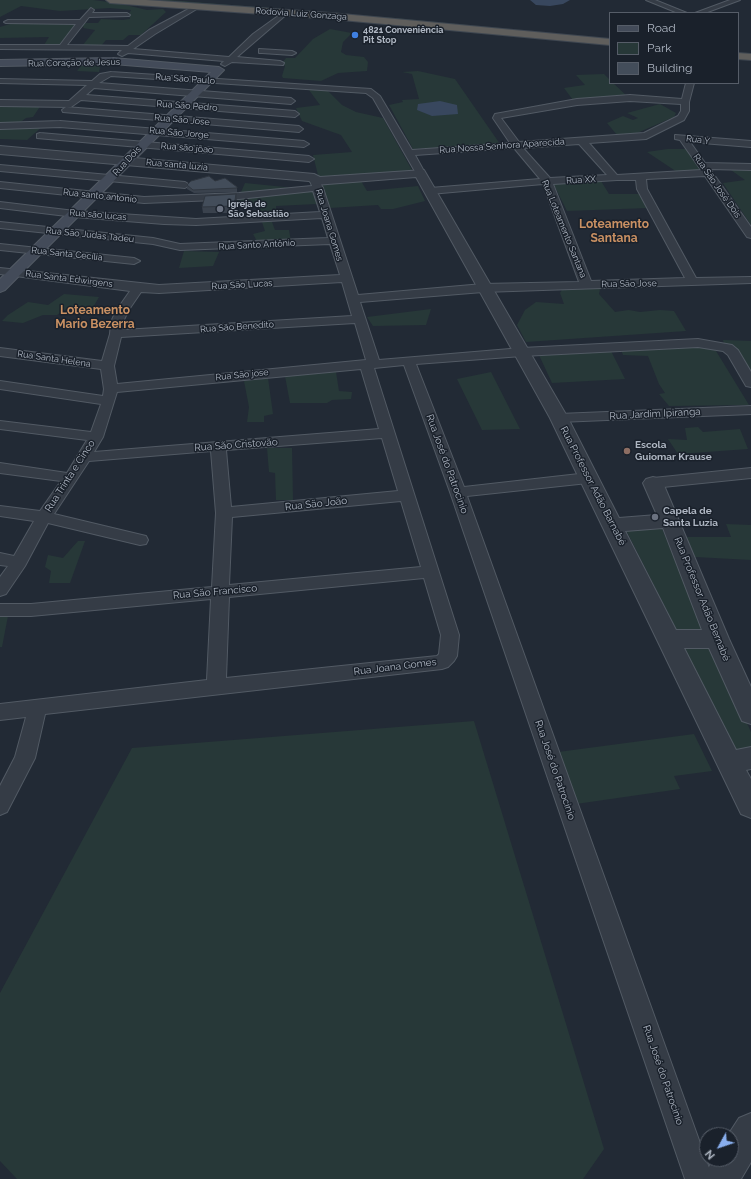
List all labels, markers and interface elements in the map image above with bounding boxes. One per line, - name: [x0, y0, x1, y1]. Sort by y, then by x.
- street label: Rodovia Luiz Gonzaga: [255, 5, 347, 23]
- legend: [609, 12, 739, 84]
- text: Road: [647, 21, 676, 35]
- place label: 4821 Conveniência Pit Stop: [363, 25, 443, 46]
- marker: 4821 Conveniência Pit Stop: [350, 30, 360, 40]
- text: Park: [647, 41, 672, 55]
- street label: Rua Coração de Jesus: [28, 57, 120, 69]
- text: Building: [647, 61, 693, 75]
- street label: Rua São Paulo: [155, 72, 215, 86]
- street label: Rua São Pedro: [156, 98, 218, 114]
- street label: Rua São Jose: [154, 112, 210, 128]
- street label: Rua São Jorge: [149, 125, 209, 141]
- street label: Rua Y: [685, 133, 711, 147]
- street label: Rua Nossa Senhora Aparecida: [439, 136, 565, 156]
- street label: Rua são jõao: [160, 140, 214, 156]
- street label: Rua Dois: [111, 144, 143, 178]
- street label: Rua São José Dois: [691, 152, 743, 220]
- street label: Rua santa luzia: [146, 157, 208, 173]
- street label: Rua XX: [566, 174, 596, 186]
- street label: Rua Loteamento Santana: [539, 178, 589, 280]
- street label: Rua santo antonio: [62, 187, 138, 205]
- street label: Rua Joana Gomes: [313, 188, 345, 262]
- place label: Igreja de São Sebastião: [228, 199, 289, 220]
- marker: Igreja de São Sebastião: [215, 204, 225, 214]
- street label: Rua são lucas: [69, 207, 127, 223]
- district label: Loteamento Santana: [579, 217, 649, 245]
- street label: Rua São Judas Tadeu: [45, 225, 135, 245]
- street label: Rua Santo Antônio: [218, 238, 296, 252]
- street label: Rua Santa Cecília: [31, 245, 103, 263]
- street label: Rua Santa Edwirgens: [25, 268, 113, 290]
- street label: Rua São Lucas: [211, 278, 273, 292]
- street label: Rua São Jose: [601, 278, 657, 290]
- district label: Loteamento Mario Bezerra: [55, 303, 135, 331]
- street label: Rua São Benedito: [200, 319, 274, 335]
- street label: Rua Santa Helena: [17, 349, 91, 369]
- street label: Rua São jose: [215, 367, 269, 383]
- street label: Rua Jardim Ipiranga: [609, 406, 701, 422]
- street label: Rua José do Patrocinio: [423, 413, 471, 515]
- street label: Rua Professor Adão Barnabé: [558, 424, 628, 548]
- street label: Rua São Cristovão: [194, 436, 278, 454]
- street label: Rua Trinta e Cinco: [42, 438, 98, 514]
- place label: Escola Guiomar Krause: [635, 439, 712, 462]
- marker: Escola Guiomar Krause: [622, 446, 632, 456]
- street label: Rua São João: [284, 495, 348, 513]
- place label: Capela de Santa Luzia: [663, 505, 718, 528]
- marker: Capela de Santa Luzia: [650, 512, 660, 522]
- street label: Rua Professor Adão Bernabé: [672, 535, 732, 663]
- street label: Rua São Francisco: [172, 582, 258, 602]
- street label: Rua Joana Gomes: [353, 656, 437, 678]
- street label: Rua José do Patrocinio: [532, 718, 578, 822]
- street label: Rua José do Patrocinio: [640, 1023, 686, 1127]
- north arrow: [699, 1127, 739, 1167]
- text: N: [703, 1147, 718, 1162]

